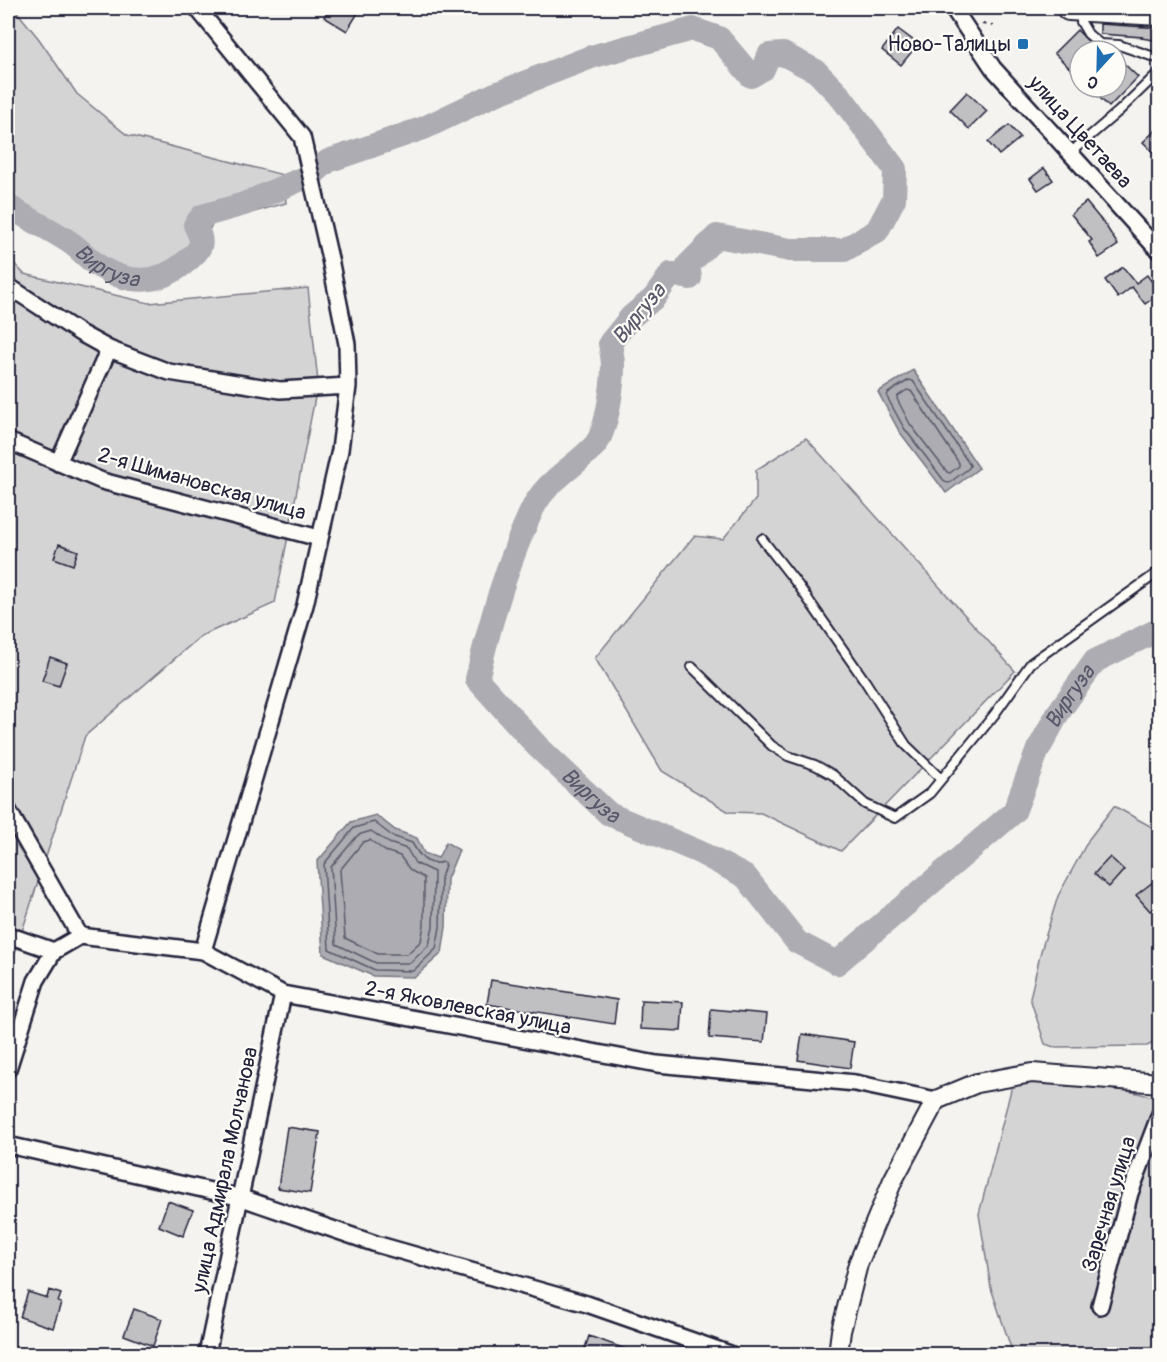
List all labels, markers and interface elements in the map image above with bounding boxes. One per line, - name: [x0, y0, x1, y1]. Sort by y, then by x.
- place label: Ново-Талицы: [887, 31, 1011, 58]
- marker: Ново-Талицы: [1016, 37, 1030, 51]
- north arrow: [1068, 39, 1128, 99]
- street label: улица Цветаева: [1021, 69, 1138, 194]
- text: С: [1084, 71, 1101, 93]
- water label: Виргуза: [68, 238, 142, 294]
- water label: Виргуза: [606, 276, 673, 350]
- street label: 2-я Шимановская улица: [95, 441, 309, 527]
- water label: Виргуза: [1038, 658, 1102, 733]
- water label: Виргуза: [555, 762, 625, 831]
- street label: 2-я Яковлевская улица: [363, 975, 573, 1041]
- street label: улица Адмирала Молчанова: [185, 1044, 264, 1297]
- street label: Заречная улица: [1076, 1133, 1142, 1275]

